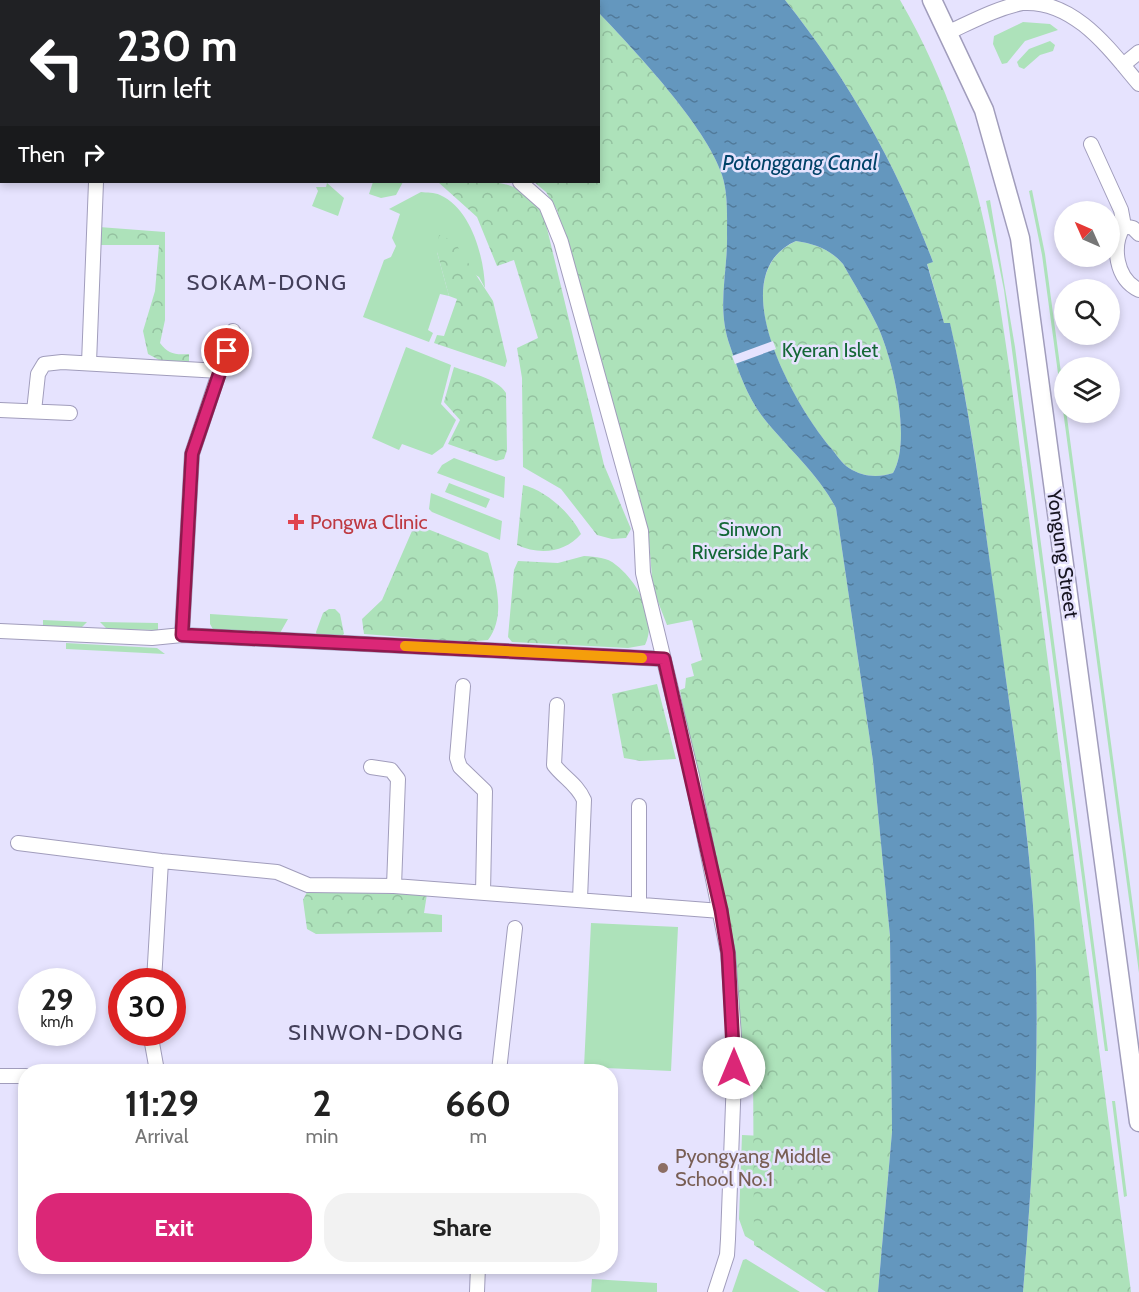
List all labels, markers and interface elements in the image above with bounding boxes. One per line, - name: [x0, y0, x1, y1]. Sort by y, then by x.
- text: 230 m: [117, 20, 237, 72]
- icon: left: [18, 24, 96, 102]
- text: Turn left: [117, 72, 211, 105]
- icon: right: [77, 138, 110, 171]
- text: Then: [18, 141, 65, 168]
- water label: Potonggang Canal: [722, 150, 878, 175]
- north arrow: [1054, 201, 1120, 267]
- map controls: [1054, 201, 1120, 423]
- district label: SOKAM-DONG: [186, 269, 348, 296]
- button: search: [1054, 279, 1120, 345]
- pin: [201, 325, 252, 376]
- icon: arrive: [210, 334, 243, 367]
- park label: Kyeran Islet: [782, 338, 879, 362]
- button: layers: [1054, 357, 1120, 423]
- street label: Yongung Street: [1042, 487, 1084, 620]
- place label: Pongwa Clinic: [310, 510, 428, 534]
- marker: Pongwa Clinic: [287, 513, 305, 531]
- park label: Sinwon Riverside Park: [692, 517, 808, 564]
- speed limit sign: 30: [108, 968, 186, 1046]
- text: 29: [41, 981, 73, 1018]
- text: km/h: [41, 1013, 73, 1031]
- district label: SINWON-DONG: [288, 1019, 464, 1046]
- position arrow: [702, 1036, 766, 1100]
- text: 11:29: [125, 1081, 199, 1125]
- text: 2: [312, 1081, 331, 1125]
- text: 660: [445, 1081, 511, 1125]
- text: Arrival: [135, 1124, 188, 1148]
- text: min: [305, 1124, 338, 1148]
- text: m: [469, 1124, 487, 1148]
- place label: Pyongyang Middle School No.1: [675, 1144, 831, 1191]
- marker: Pyongyang Middle School No.1: [656, 1161, 670, 1175]
- button: Exit: [36, 1193, 312, 1262]
- button: Share: [324, 1193, 600, 1262]

